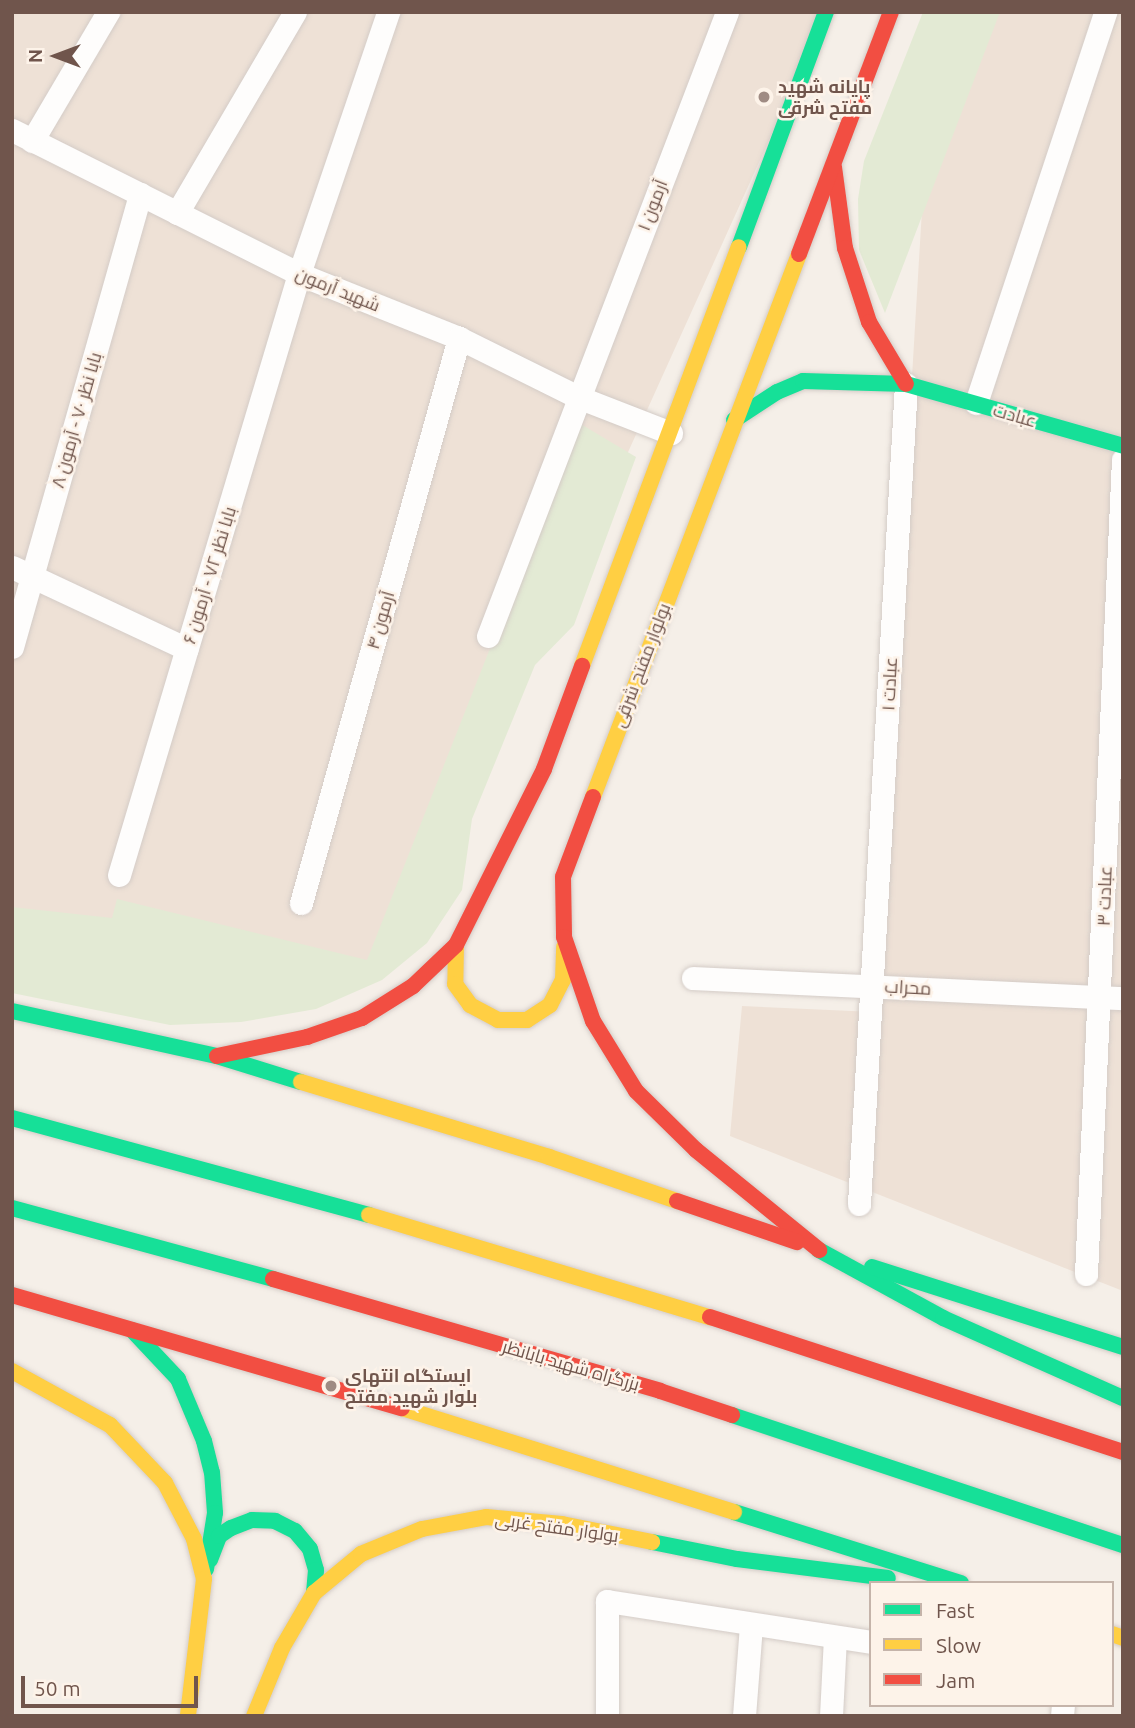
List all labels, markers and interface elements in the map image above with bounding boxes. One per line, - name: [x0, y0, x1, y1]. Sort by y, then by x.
- north arrow: [21, 21, 91, 91]
- text: N: [24, 49, 46, 63]
- place label: پایانه شهید مفتح شرقی: [778, 76, 872, 119]
- marker: پایانه شهید مفتح شرقی: [756, 89, 772, 105]
- street label: آرمون ۱: [632, 176, 672, 234]
- street label: شهید آرمون: [293, 262, 383, 316]
- street label: بابا نظر ۷۰ - آرمون ۸: [46, 350, 106, 490]
- street label: عبادت: [991, 399, 1039, 431]
- street label: بابا نظر ۷۲ - آرمون ۶: [178, 504, 240, 646]
- street label: آرمون ۴: [361, 588, 399, 652]
- street label: بولوار مفتح شرقی: [607, 600, 675, 730]
- street label: عبادت ۱: [877, 657, 901, 711]
- street label: عبادت ۳: [1092, 865, 1116, 927]
- street label: محراب: [884, 975, 932, 999]
- street label: بزرگراه شهید بابانظر: [500, 1335, 642, 1395]
- place label: ایستگاه انتهای بلوار شهید مفتح: [345, 1365, 477, 1408]
- marker: ایستگاه انتهای بلوار شهید مفتح: [323, 1378, 339, 1394]
- street label: بولوار مفتح غربی: [494, 1508, 620, 1546]
- legend: [869, 1581, 1114, 1707]
- text: Fast: [936, 1598, 974, 1622]
- text: Slow: [936, 1633, 981, 1657]
- scale bar: [24, 1662, 201, 1706]
- text: Jam: [936, 1668, 975, 1692]
- text: 50 m: [34, 1676, 81, 1700]

